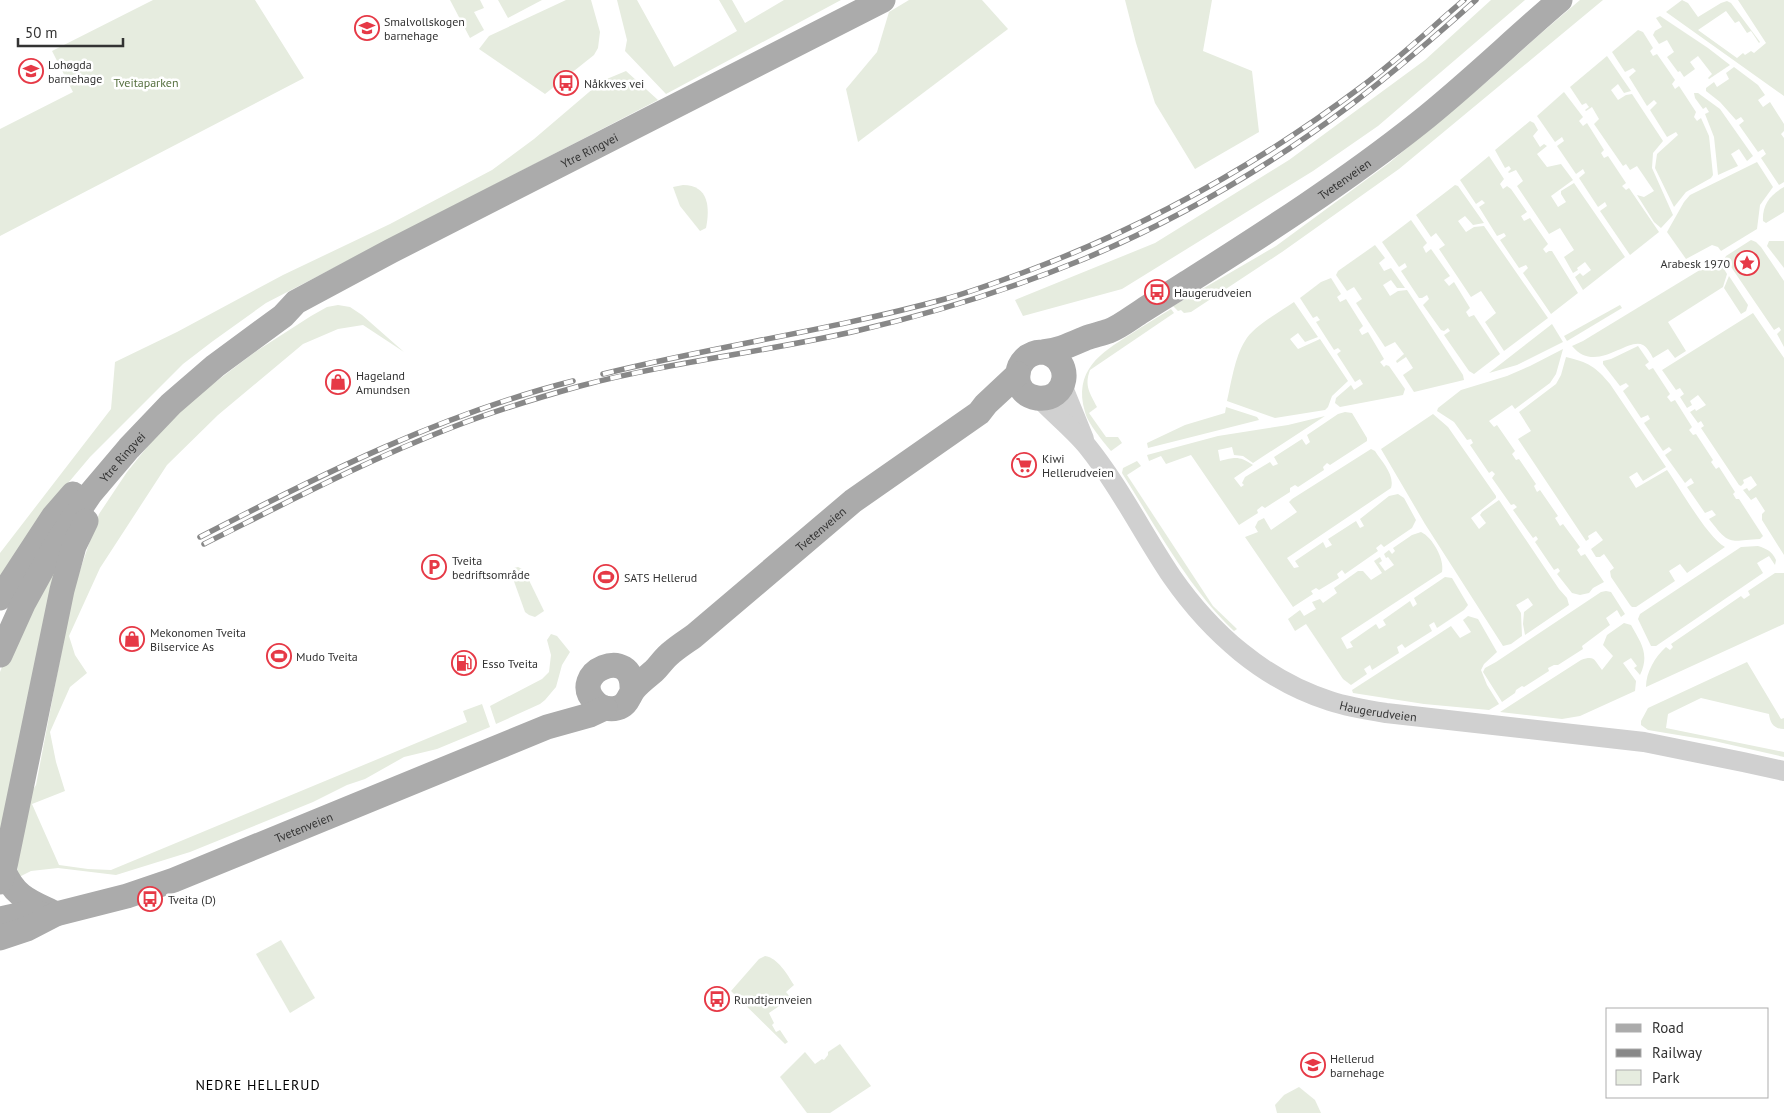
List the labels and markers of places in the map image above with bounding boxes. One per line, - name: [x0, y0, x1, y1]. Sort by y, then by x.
- place label: Smalvollskogen barnehage: [384, 14, 465, 43]
- school or university icon: Smalvollskogen barnehage: [354, 15, 380, 41]
- place label: Lohøgda barnehage: [48, 57, 102, 86]
- school or university icon: Lohøgda barnehage: [18, 58, 44, 84]
- bus stop icon: Nåkkves vei: [553, 70, 579, 96]
- place label: Nåkkves vei: [584, 76, 644, 91]
- place icon: Arabesk 1970: [1734, 250, 1760, 276]
- place label: Arabesk 1970: [1661, 256, 1730, 271]
- bus stop icon: Haugerudveien: [1144, 279, 1170, 305]
- place label: Haugerudveien: [1174, 285, 1252, 300]
- place label: Hageland Amundsen: [356, 368, 410, 397]
- shop icon: Hageland Amundsen: [325, 369, 351, 395]
- place label: Kiwi Hellerudveien: [1042, 451, 1114, 480]
- supermarket icon: Kiwi Hellerudveien: [1011, 452, 1037, 478]
- place label: Tveita bedriftsområde: [452, 553, 530, 582]
- parking icon: Tveita bedriftsområde: [421, 554, 447, 580]
- sports icon: SATS Hellerud: [593, 564, 619, 590]
- place label: SATS Hellerud: [624, 570, 697, 585]
- place label: Mekonomen Tveita Bilservice As: [150, 625, 246, 654]
- shop icon: Mekonomen Tveita Bilservice As: [119, 626, 145, 652]
- sports icon: Mudo Tveita: [266, 643, 292, 669]
- place label: Mudo Tveita: [296, 649, 358, 664]
- fuel station icon: Esso Tveita: [451, 650, 477, 676]
- place label: Esso Tveita: [482, 656, 538, 671]
- bus stop icon: Tveita (D): [137, 886, 163, 912]
- place label: Tveita (D): [168, 892, 216, 907]
- bus stop icon: Rundtjernveien: [704, 986, 730, 1012]
- place label: Rundtjernveien: [734, 992, 812, 1007]
- place label: Hellerud barnehage: [1330, 1051, 1384, 1080]
- school or university icon: Hellerud barnehage: [1300, 1052, 1326, 1078]

